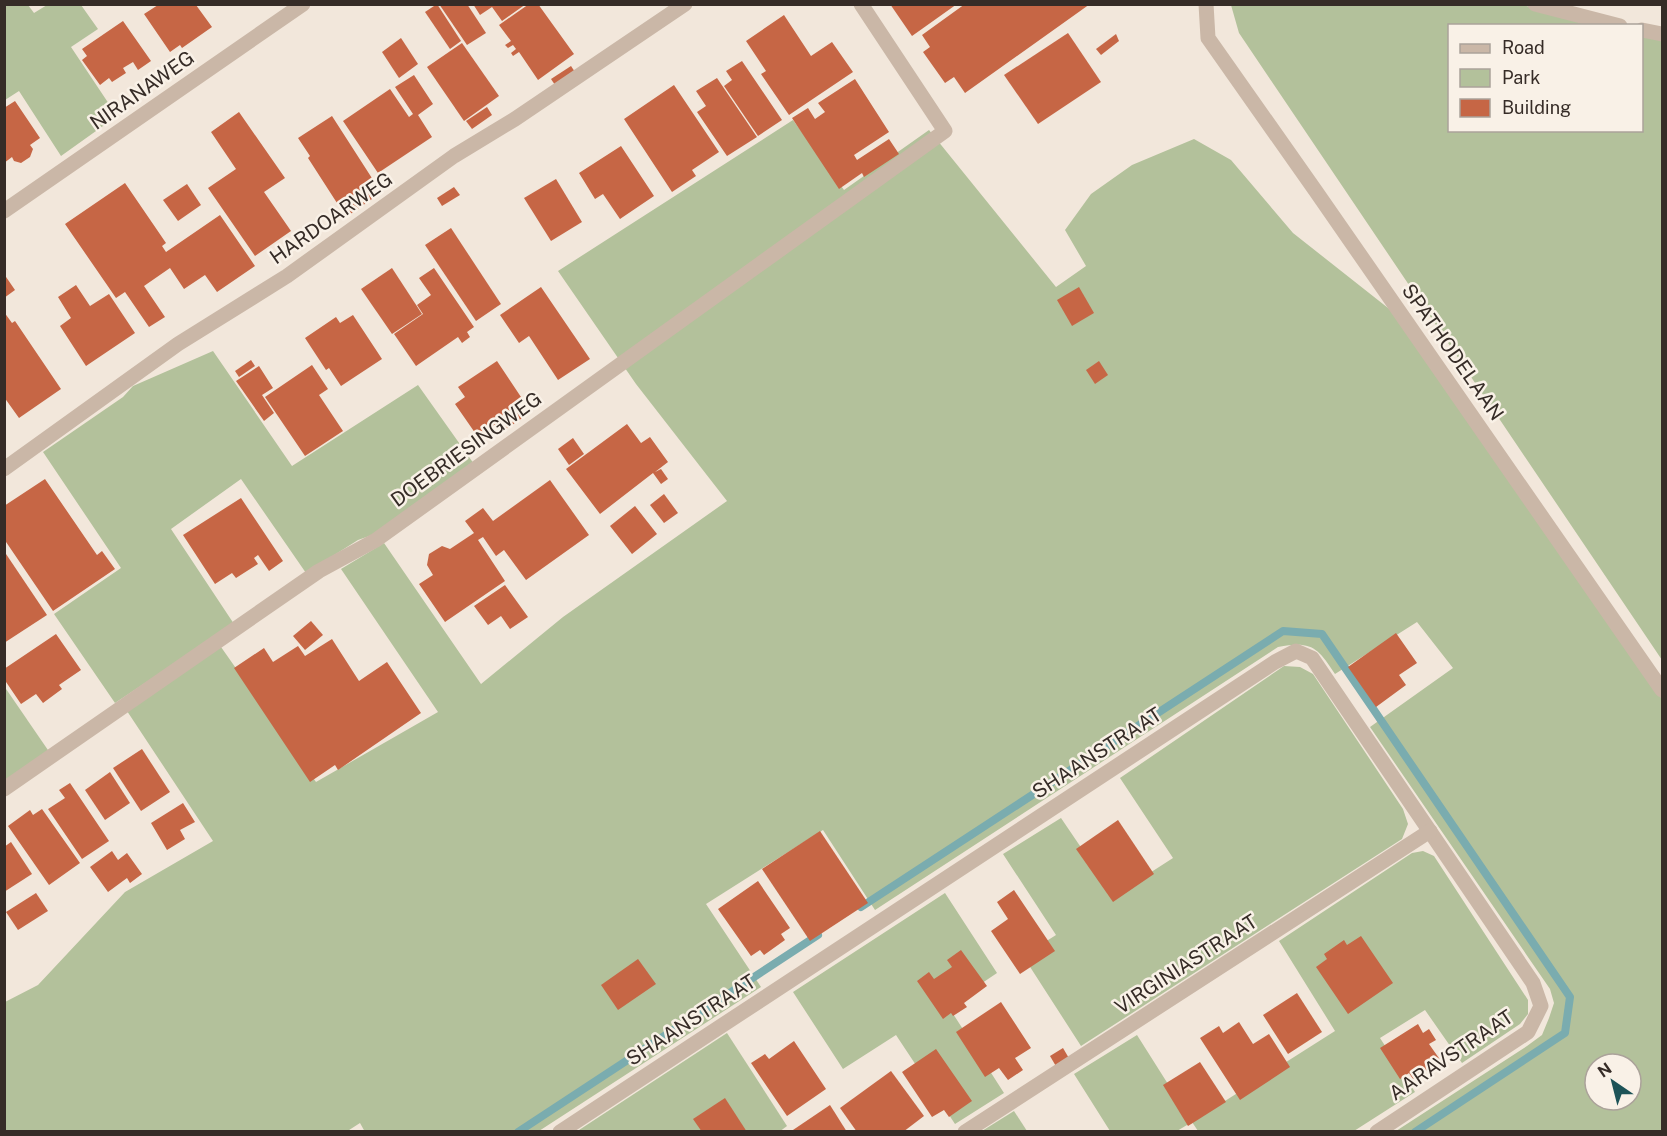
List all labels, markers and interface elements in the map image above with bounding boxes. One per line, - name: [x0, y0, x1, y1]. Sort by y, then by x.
- legend: [1448, 24, 1643, 132]
- text: Road: [1502, 37, 1545, 58]
- street label: NIRANAWEG: [85, 45, 199, 135]
- text: Park: [1502, 67, 1540, 88]
- text: Building: [1502, 97, 1571, 118]
- street label: HARDOARWEG: [265, 167, 397, 269]
- street label: SPATHODELAAN: [1397, 279, 1509, 425]
- street label: DOEBRIESINGWEG: [386, 386, 546, 512]
- street label: SHAANSTRAAT: [1028, 702, 1166, 804]
- street label: VIRGINIASTRAAT: [1110, 909, 1262, 1019]
- street label: SHAANSTRAAT: [622, 969, 760, 1071]
- street label: AARAVSTRAAT: [1384, 1005, 1518, 1105]
- north arrow: [1583, 1052, 1643, 1112]
- text: N: [1594, 1059, 1615, 1081]

